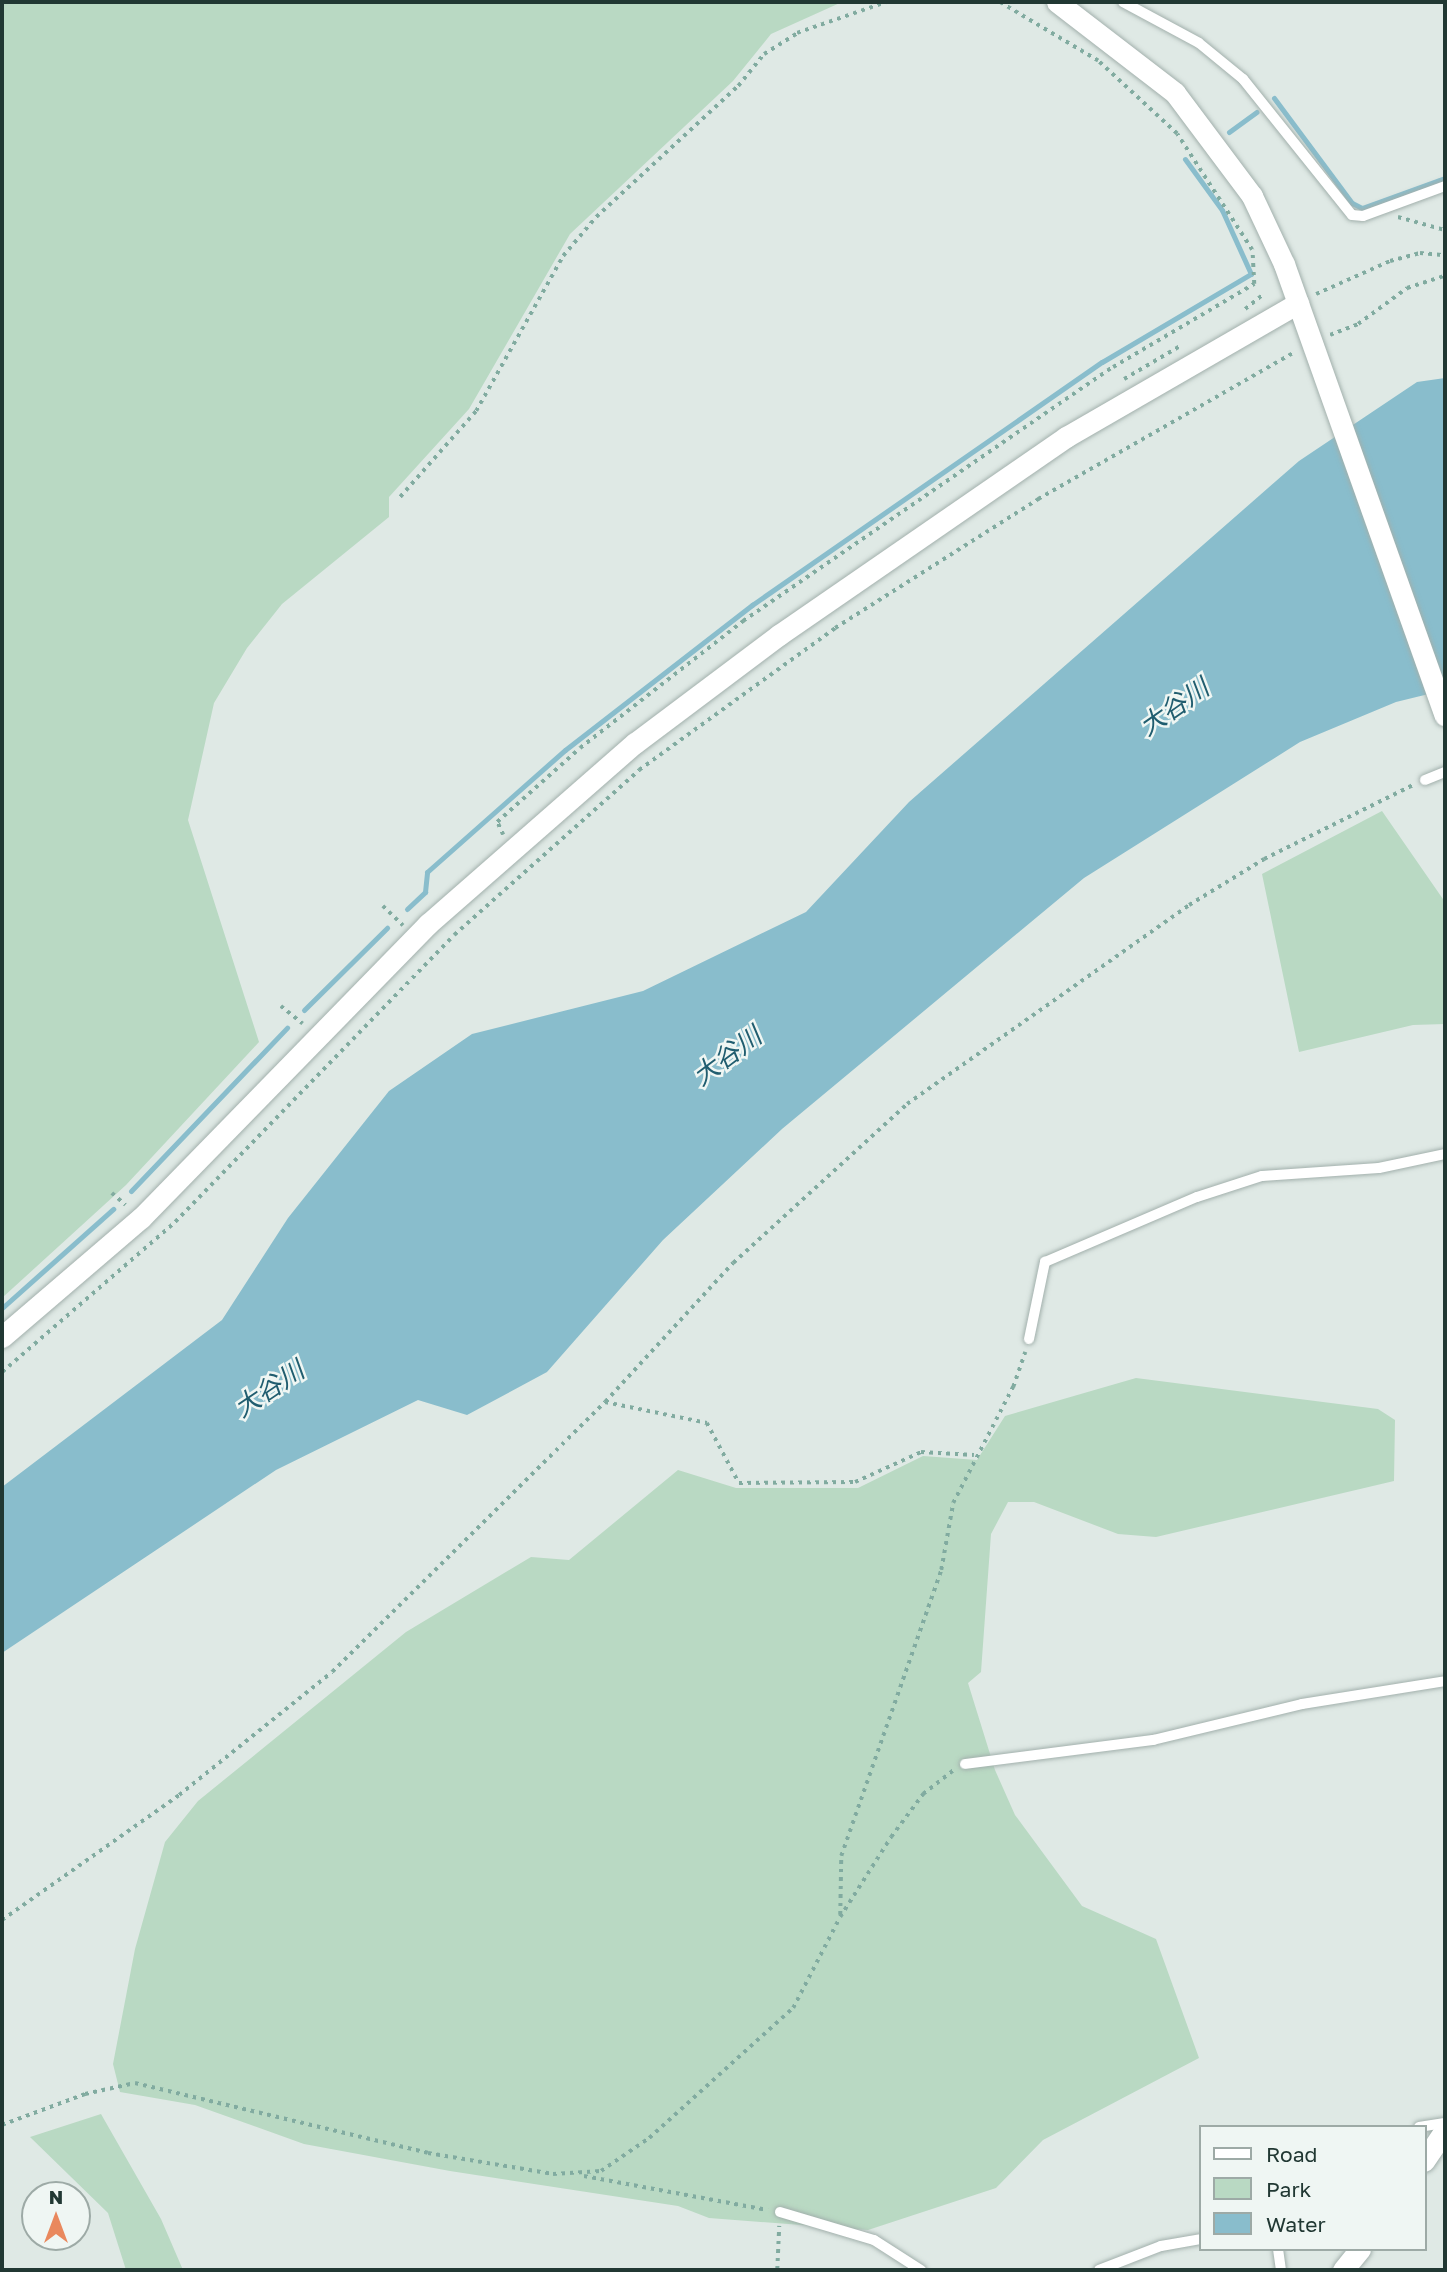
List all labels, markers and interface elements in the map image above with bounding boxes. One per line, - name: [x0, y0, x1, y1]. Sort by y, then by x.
- water label: 大谷川: [1133, 672, 1215, 742]
- water label: 大谷川: [686, 1020, 768, 1092]
- water label: 大谷川: [228, 1354, 310, 1424]
- legend: [1198, 2125, 1426, 2251]
- text: Road: [1266, 2141, 1317, 2167]
- text: Park: [1266, 2176, 1311, 2202]
- north arrow: [21, 2181, 91, 2251]
- text: N: [49, 2185, 63, 2208]
- text: Water: [1266, 2211, 1326, 2237]

